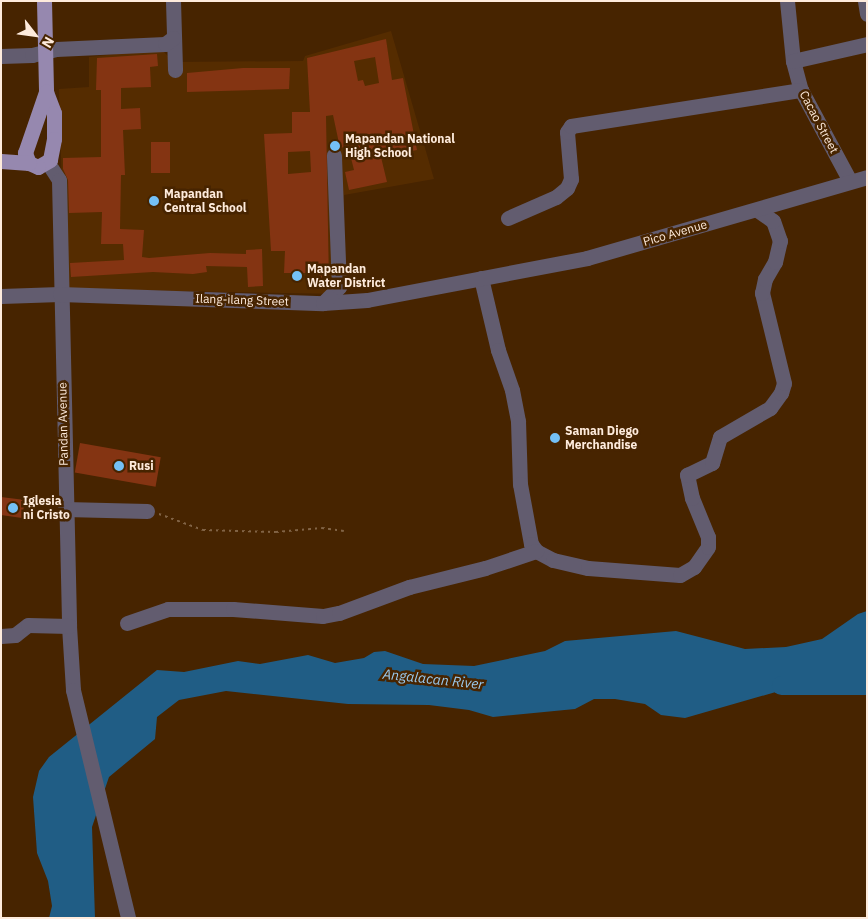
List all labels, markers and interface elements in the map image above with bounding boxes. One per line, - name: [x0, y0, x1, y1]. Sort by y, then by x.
- north arrow: [10, 10, 60, 60]
- text: N: [38, 34, 58, 51]
- street label: Cacao Street: [796, 88, 842, 156]
- place label: Mapandan National High School: [345, 132, 455, 160]
- marker: Mapandan National High School: [329, 140, 341, 152]
- place label: Mapandan Central School: [164, 187, 246, 215]
- marker: Mapandan Central School: [148, 195, 160, 207]
- street label: Pico Avenue: [641, 217, 709, 249]
- place label: Mapandan Water District: [307, 262, 385, 290]
- marker: Mapandan Water District: [291, 270, 303, 282]
- street label: Ilang-ilang Street: [195, 291, 289, 309]
- street label: Pandan Avenue: [55, 382, 71, 466]
- place label: Saman Diego Merchandise: [565, 424, 639, 452]
- marker: Saman Diego Merchandise: [549, 432, 561, 444]
- place label: Rusi: [129, 459, 154, 473]
- marker: Rusi: [113, 460, 125, 472]
- place label: Iglesia ni Cristo: [23, 494, 70, 522]
- marker: Iglesia ni Cristo: [7, 502, 19, 514]
- water label: Angalacan River: [382, 665, 484, 693]

